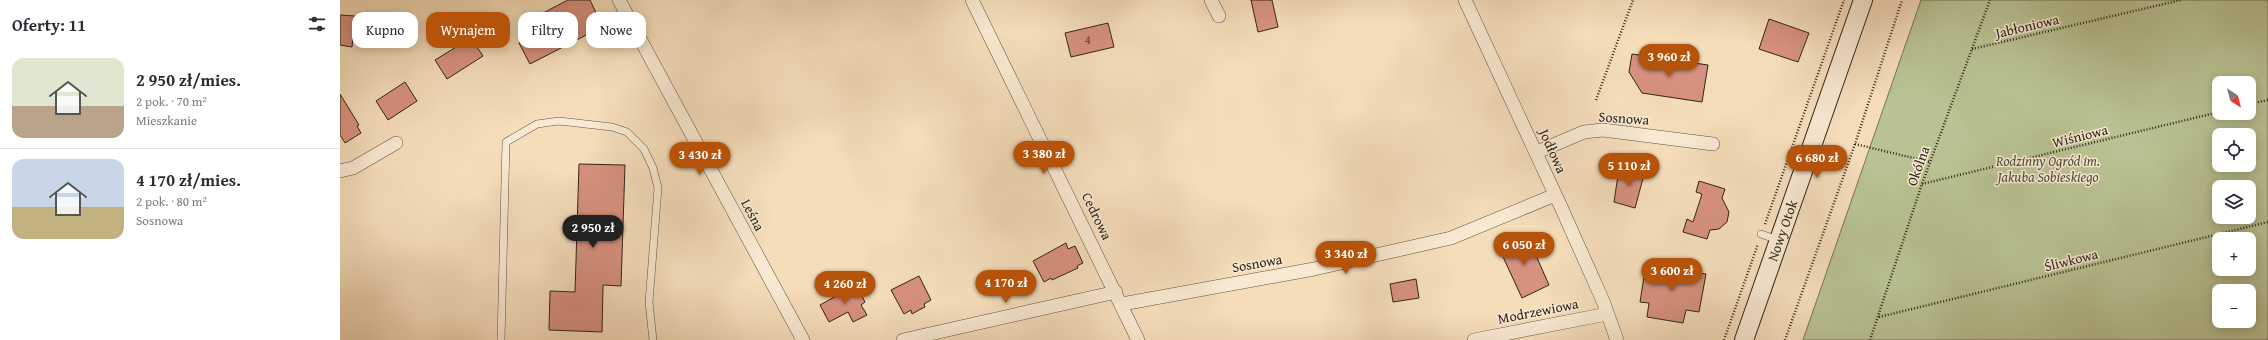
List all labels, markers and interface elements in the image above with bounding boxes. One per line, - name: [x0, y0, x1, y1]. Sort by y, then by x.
- street label: Jabłoniowa: [1991, 9, 2061, 43]
- text: Oferty: 11: [12, 12, 86, 37]
- chip: Kupno: [352, 12, 418, 48]
- chip: Wynajem: [426, 12, 510, 48]
- chip: Filtry: [518, 12, 578, 48]
- chip: Nowe: [586, 12, 646, 48]
- icon: filters: [306, 13, 328, 35]
- house number: 4: [1085, 31, 1091, 48]
- pin: 3 960 zł: [1628, 44, 1710, 78]
- text: 3 960 zł: [1647, 47, 1691, 66]
- text: 2 950 zł/mies.: [136, 67, 241, 92]
- icon: home: [44, 74, 92, 122]
- north arrow: [2212, 76, 2256, 120]
- map controls: [2212, 76, 2256, 328]
- text: 2 pok. · 70 m²: [136, 92, 207, 111]
- street label: Sosnowa: [1598, 106, 1650, 130]
- text: Mieszkanie: [136, 111, 197, 130]
- street label: Wiśniowa: [2050, 119, 2110, 153]
- street label: Jodłowa: [1534, 124, 1572, 177]
- button: locate: [2212, 128, 2256, 172]
- pin: 3 380 zł: [1003, 141, 1085, 175]
- pin: 3 430 zł: [659, 142, 741, 176]
- street label: Okólna: [1902, 143, 1935, 189]
- text: 3 380 zł: [1022, 144, 1066, 163]
- text: 3 430 zł: [678, 145, 722, 164]
- pin: 6 680 zł: [1776, 145, 1858, 179]
- text: 6 680 zł: [1795, 148, 1839, 167]
- park label: Rodzinny Ogród im. Jakuba Sobieskiego: [1995, 151, 2100, 187]
- pin: 5 110 zł: [1588, 153, 1670, 187]
- text: 5 110 zł: [1607, 156, 1651, 175]
- text: 4 170 zł/mies.: [136, 167, 241, 192]
- icon: home: [44, 175, 92, 223]
- button: layers: [2212, 180, 2256, 224]
- street label: Cedrowa: [1077, 189, 1117, 243]
- text: 2 pok. · 80 m²: [136, 192, 207, 211]
- street label: Leśna: [736, 196, 770, 235]
- street label: Nowy Otok: [1762, 196, 1803, 264]
- text: Sosnowa: [136, 211, 183, 230]
- pin: 2 950 zł: [552, 215, 634, 249]
- text: 2 950 zł: [571, 218, 615, 237]
- pin: 6 050 zł: [1483, 232, 1565, 266]
- button: +: [2212, 232, 2256, 276]
- text: 6 050 zł: [1502, 235, 1546, 254]
- pin: 3 340 zł: [1305, 241, 1387, 275]
- text: 3 340 zł: [1324, 244, 1368, 263]
- street label: Śliwkowa: [2042, 244, 2100, 276]
- street label: Sosnowa: [1230, 249, 1284, 277]
- pin: 3 600 zł: [1631, 258, 1713, 292]
- text: 3 600 zł: [1650, 261, 1694, 280]
- pin: 4 170 zł: [965, 270, 1047, 304]
- pin: 4 260 zł: [804, 271, 886, 305]
- text: 4 170 zł: [984, 273, 1028, 292]
- text: 4 260 zł: [823, 274, 867, 293]
- button: −: [2212, 284, 2256, 328]
- street label: Modrzewiowa: [1496, 293, 1580, 329]

